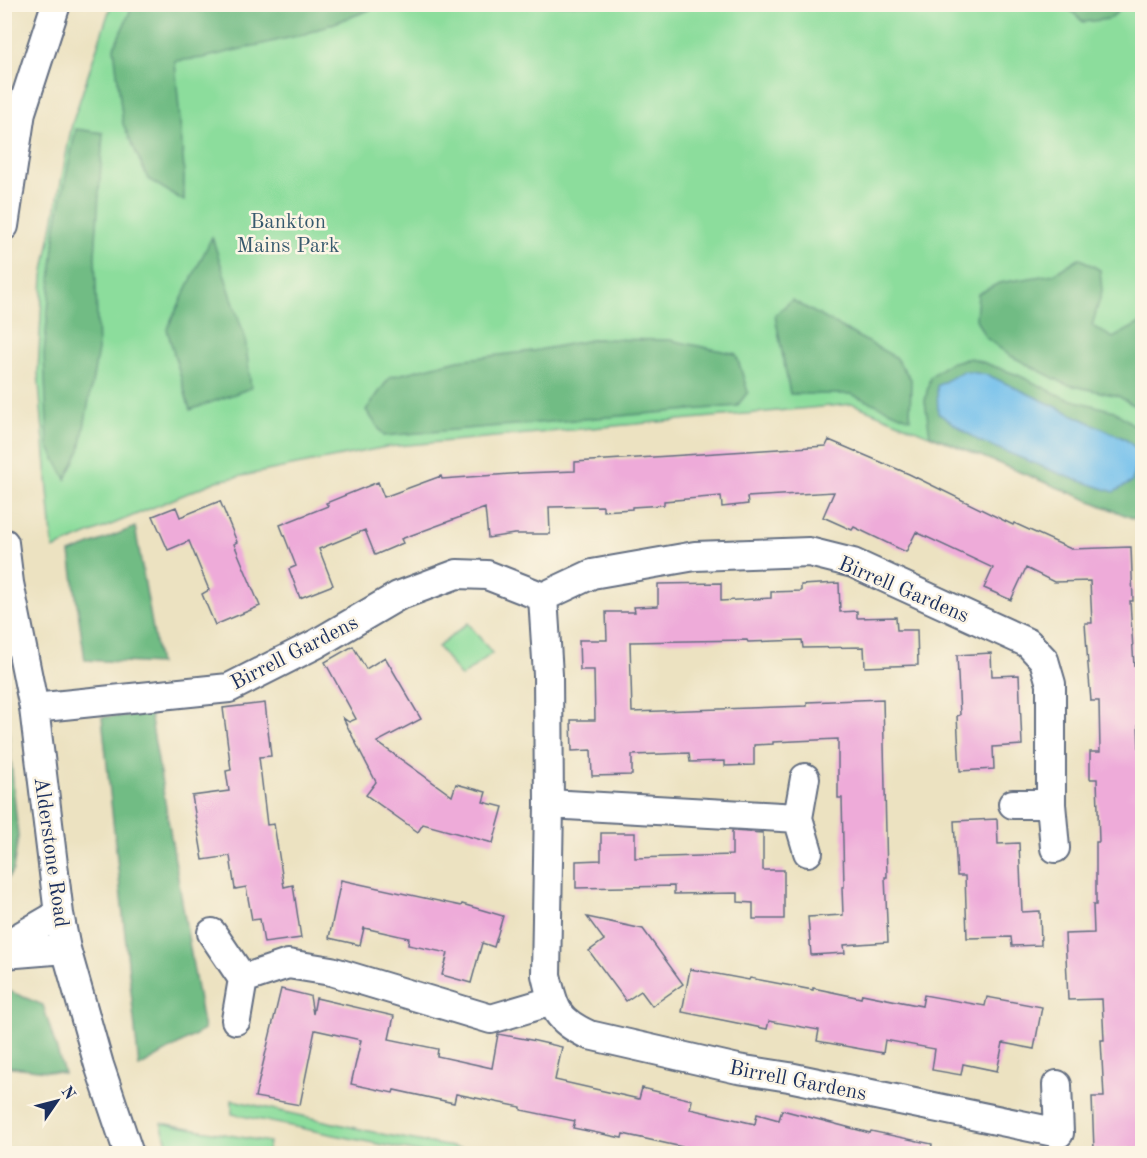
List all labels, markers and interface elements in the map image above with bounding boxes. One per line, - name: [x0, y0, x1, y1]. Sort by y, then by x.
- park label: Bankton Mains Park: [236, 212, 340, 257]
- street label: Birrell Gardens: [835, 553, 972, 627]
- street label: Birrell Gardens: [228, 612, 362, 694]
- street label: Alderstone Road: [30, 776, 71, 929]
- street label: Birrell Gardens: [727, 1058, 868, 1105]
- north arrow: [27, 1071, 87, 1131]
- text: N: [58, 1084, 78, 1104]

